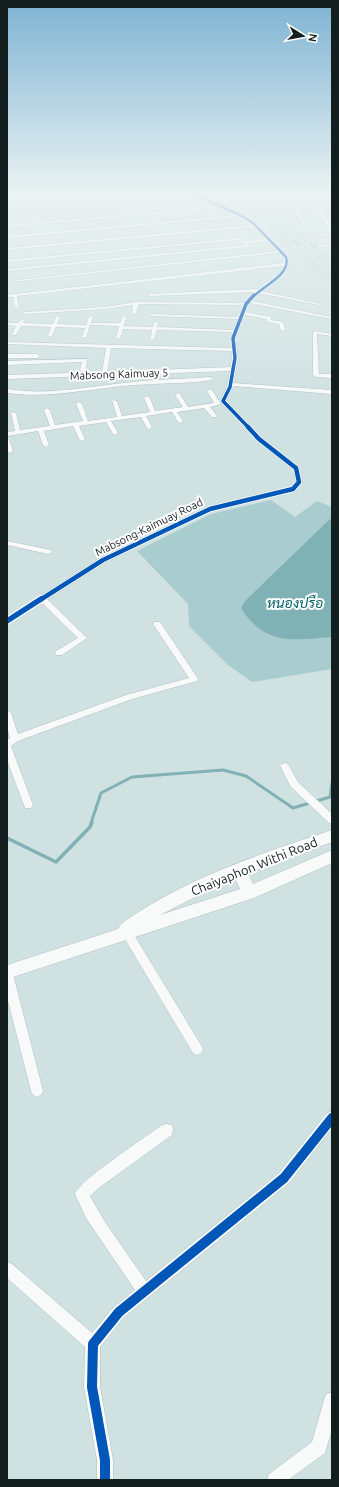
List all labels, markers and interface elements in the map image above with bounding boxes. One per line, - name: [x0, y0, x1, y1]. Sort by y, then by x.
- north arrow: [283, 16, 323, 56]
- text: N: [306, 33, 319, 43]
- street label: Mabsong Kaimuay 5: [70, 366, 168, 382]
- street label: Mabsong-Kaimuay Road: [93, 496, 205, 558]
- water label: หนองปรือ: [267, 594, 323, 611]
- street label: Chaiyaphon Withi Road: [189, 834, 319, 898]

